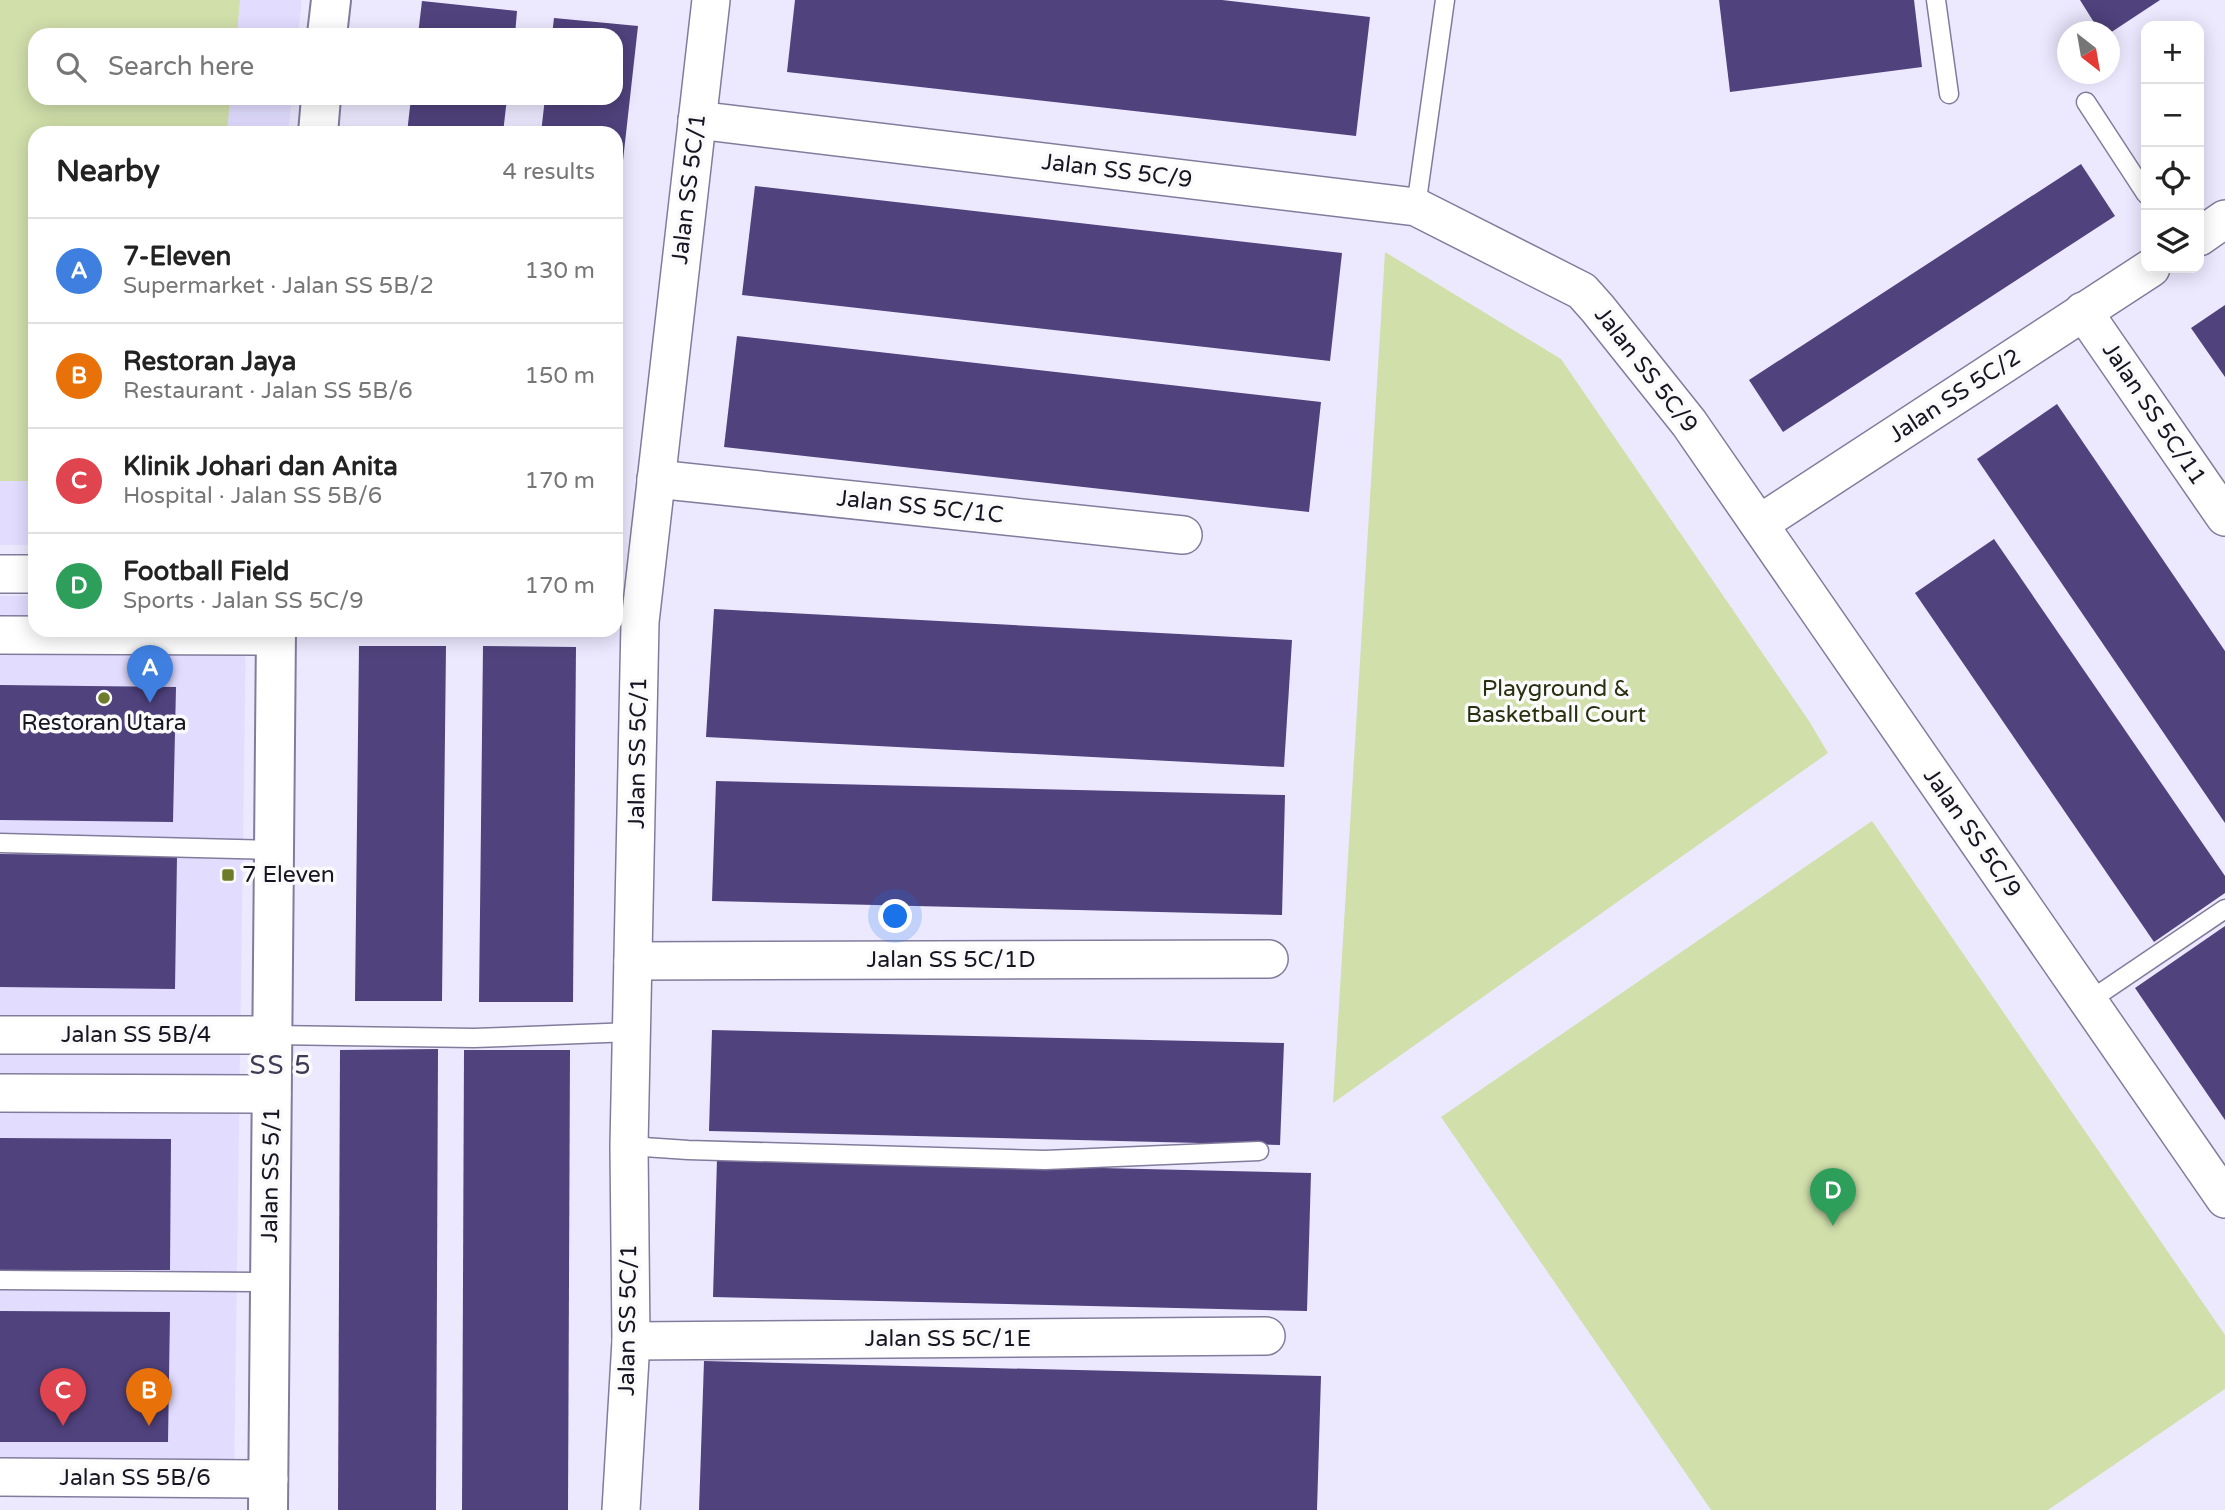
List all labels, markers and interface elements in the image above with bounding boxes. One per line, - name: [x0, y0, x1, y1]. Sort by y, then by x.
- north arrow: [2057, 21, 2120, 84]
- map controls: [2141, 21, 2204, 273]
- button: +: [2141, 21, 2204, 84]
- search box: [28, 28, 623, 105]
- icon: search: [52, 48, 90, 86]
- text: Search here: [108, 51, 254, 82]
- button: −: [2141, 84, 2204, 147]
- street label: Jalan SS 5C/1: [666, 112, 712, 266]
- button: locate: [2141, 147, 2204, 210]
- street label: Jalan SS 5C/9: [1040, 148, 1194, 194]
- text: Nearby: [56, 153, 160, 190]
- text: 4 results: [502, 158, 595, 186]
- button: layers: [2141, 210, 2204, 273]
- text: 7-Eleven: [123, 241, 231, 272]
- text: A: [70, 257, 88, 285]
- text: 130 m: [525, 257, 595, 285]
- text: Supermarket · Jalan SS 5B/2: [123, 272, 434, 300]
- street label: Jalan SS 5C/9: [1588, 302, 1704, 438]
- street label: Jalan SS 5C/11: [2096, 337, 2212, 491]
- street label: Jalan SS 5C/2: [1884, 343, 2026, 449]
- text: Restoran Jaya: [123, 346, 296, 377]
- text: B: [71, 362, 87, 390]
- text: 150 m: [525, 362, 595, 390]
- text: Restaurant · Jalan SS 5B/6: [123, 377, 413, 405]
- text: Klinik Johari dan Anita: [123, 451, 398, 482]
- text: C: [71, 467, 87, 495]
- text: 170 m: [525, 467, 595, 495]
- text: Hospital · Jalan SS 5B/6: [123, 482, 382, 510]
- street label: Jalan SS 5C/1C: [835, 484, 1005, 530]
- text: Football Field: [123, 556, 290, 587]
- text: D: [70, 572, 88, 600]
- text: 170 m: [525, 572, 595, 600]
- text: Sports · Jalan SS 5C/9: [123, 587, 364, 615]
- pin: A: [127, 645, 173, 703]
- park label: Playground & Basketball Court: [1466, 675, 1646, 729]
- street label: Jalan SS 5C/1: [623, 677, 653, 829]
- marker: Restoran Utara: [96, 690, 112, 706]
- place label: Restoran Utara: [21, 709, 187, 737]
- street label: Jalan SS 5C/9: [1917, 763, 2027, 903]
- place label: 7 Eleven: [242, 861, 335, 889]
- marker: 7 Eleven: [220, 867, 236, 883]
- your location: [878, 899, 912, 933]
- street label: Jalan SS 5C/1D: [867, 946, 1035, 974]
- street label: Jalan SS 5B/4: [61, 1021, 211, 1049]
- district label: SS 5: [249, 1050, 313, 1081]
- street label: Jalan SS 5/1: [256, 1107, 286, 1243]
- pin: D: [1810, 1168, 1856, 1226]
- street label: Jalan SS 5C/1: [613, 1244, 643, 1396]
- street label: Jalan SS 5C/1E: [865, 1325, 1031, 1353]
- pin: C: [40, 1368, 86, 1426]
- pin: B: [126, 1368, 172, 1426]
- street label: Jalan SS 5B/6: [59, 1464, 211, 1492]

